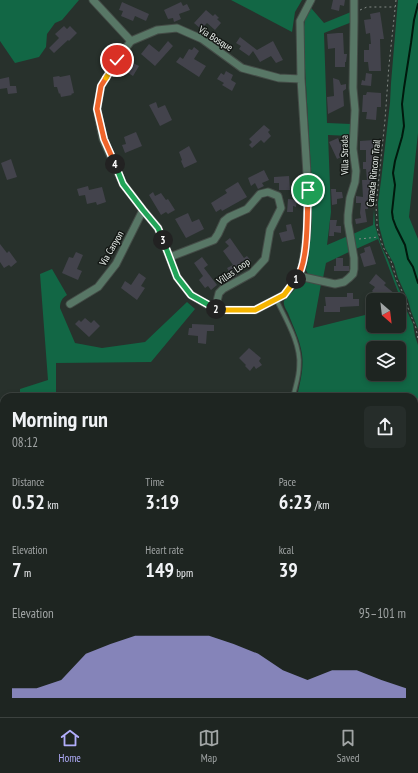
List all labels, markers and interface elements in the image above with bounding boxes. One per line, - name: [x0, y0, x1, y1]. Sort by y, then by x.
- street label: Via Bosque: [195, 22, 235, 54]
- pin: [100, 43, 134, 77]
- icon: check: [106, 49, 128, 71]
- street label: Villa Strada: [338, 135, 351, 176]
- street label: Canada Rincon Trail: [364, 138, 384, 207]
- pin: 4: [105, 154, 125, 174]
- text: 4: [112, 157, 118, 171]
- pin: [291, 173, 325, 207]
- icon: arrive: [297, 179, 319, 201]
- street label: Via Canyon: [96, 228, 127, 269]
- pin: 3: [153, 230, 173, 250]
- text: 3: [160, 233, 166, 247]
- street label: Villas Loop: [213, 255, 252, 288]
- pin: 1: [286, 269, 306, 289]
- text: 1: [293, 272, 299, 286]
- north arrow: [366, 293, 406, 333]
- map controls: [366, 293, 406, 381]
- pin: 2: [206, 299, 226, 319]
- text: 2: [213, 302, 219, 316]
- button: layers: [366, 341, 406, 381]
- text: Morning run: [12, 405, 108, 433]
- button: share: [364, 406, 406, 448]
- text: 08:12: [12, 434, 38, 451]
- text: Distance: [12, 475, 44, 489]
- text: Time: [145, 475, 164, 489]
- text: Pace: [279, 475, 296, 489]
- text: 0.52: [12, 489, 45, 515]
- text: 3:19: [145, 489, 179, 515]
- text: 6:23: [279, 489, 312, 515]
- text: km: [45, 498, 59, 512]
- text: /km: [312, 498, 329, 512]
- text: Elevation: [12, 543, 47, 557]
- text: Heart rate: [145, 543, 184, 557]
- text: kcal: [279, 543, 294, 557]
- text: 7: [12, 557, 22, 583]
- text: 149: [145, 557, 174, 583]
- text: 39: [279, 557, 298, 583]
- text: m: [22, 566, 31, 580]
- text: bpm: [174, 566, 193, 580]
- text: Elevation: [12, 605, 54, 622]
- text: 95–101 m: [359, 605, 406, 622]
- tab: Home: [58, 727, 81, 765]
- tab: Map: [198, 727, 220, 765]
- tab: Saved: [337, 727, 360, 765]

